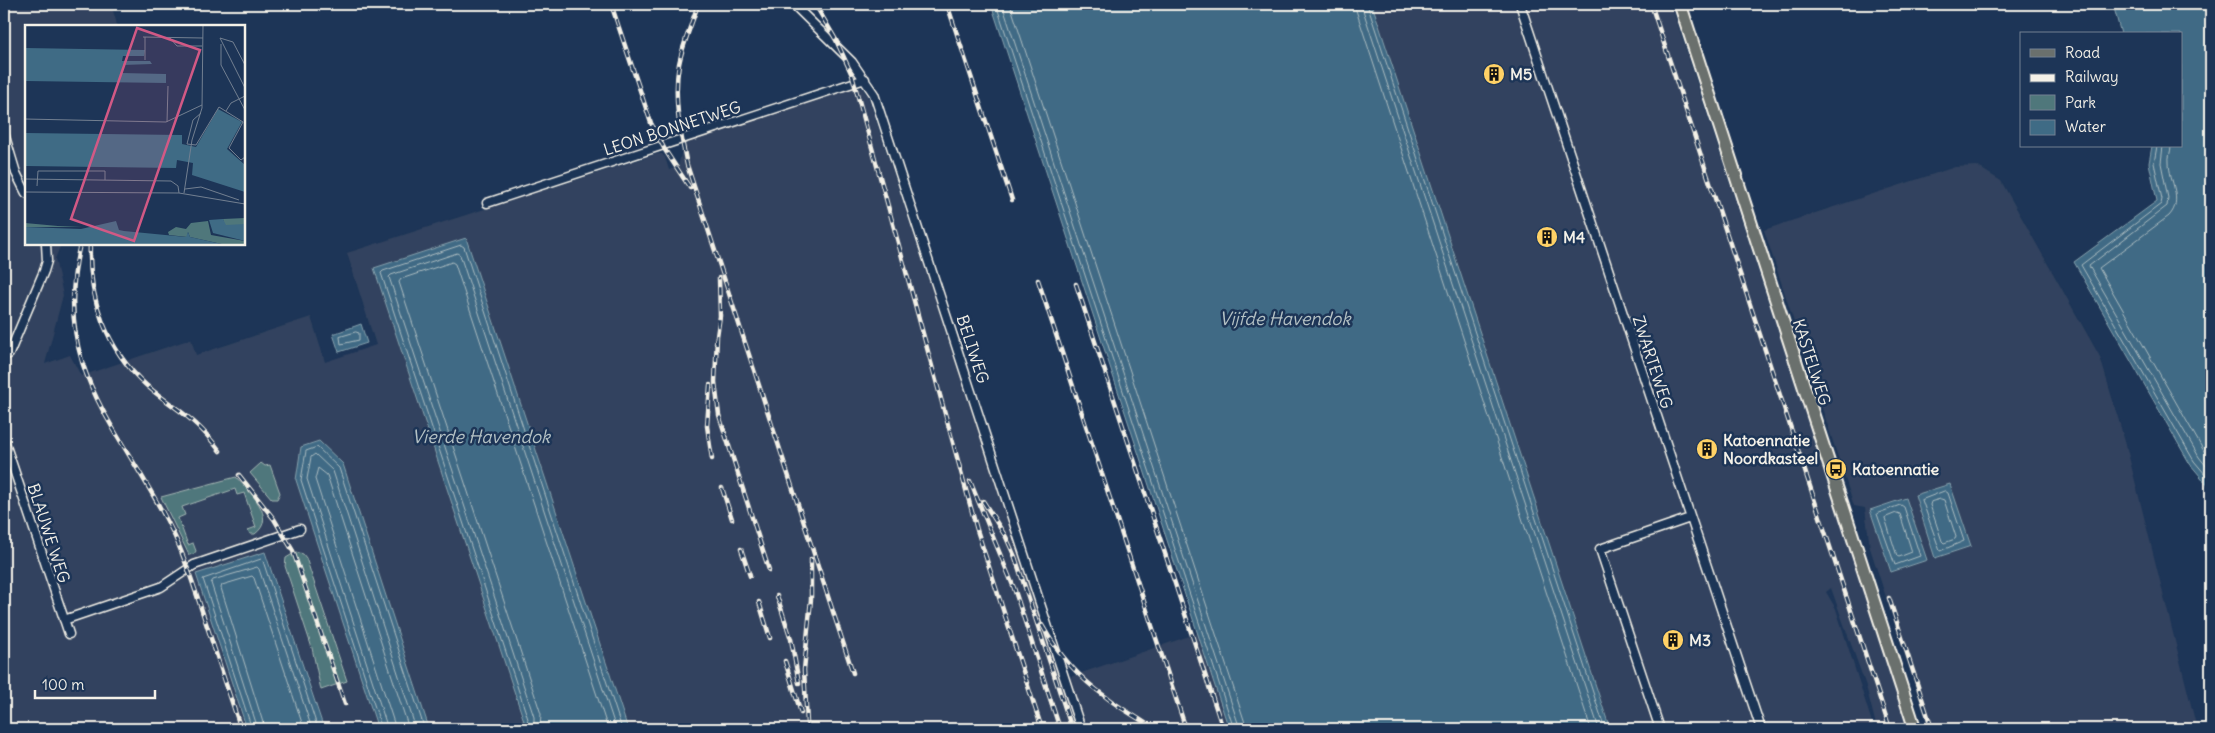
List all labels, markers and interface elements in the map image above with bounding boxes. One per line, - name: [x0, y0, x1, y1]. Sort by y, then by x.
- inset map: [25, 25, 245, 245]
- legend: [2020, 32, 2182, 148]
- text: Road: [2065, 43, 2100, 62]
- building icon: M5: [1482, 62, 1506, 86]
- place label: M5: [1510, 64, 1532, 84]
- text: Railway: [2065, 67, 2119, 86]
- text: Park: [2065, 93, 2096, 112]
- street label: LEON BONNETWEG: [601, 96, 743, 160]
- text: Water: [2065, 117, 2106, 136]
- building icon: M4: [1535, 225, 1559, 249]
- place label: M4: [1563, 227, 1585, 247]
- water label: Vijfde Havendok: [1219, 307, 1352, 330]
- street label: BELIWEG: [953, 312, 993, 386]
- street label: ZWARTEWEG: [1629, 313, 1677, 411]
- street label: KASTELWEG: [1789, 316, 1835, 408]
- water label: Vierde Havendok: [412, 425, 552, 448]
- place label: Katoennatie Noordkasteel: [1723, 430, 1818, 468]
- building icon: Katoennatie Noordkasteel: [1695, 437, 1719, 461]
- bus stop icon: Katoennatie: [1824, 457, 1848, 481]
- place label: Katoennatie: [1852, 459, 1940, 479]
- street label: BLAUWE WEG: [24, 481, 74, 585]
- building icon: M3: [1661, 628, 1685, 652]
- place label: M3: [1689, 630, 1711, 650]
- scale bar: [35, 668, 155, 700]
- text: 100 m: [42, 675, 84, 694]

